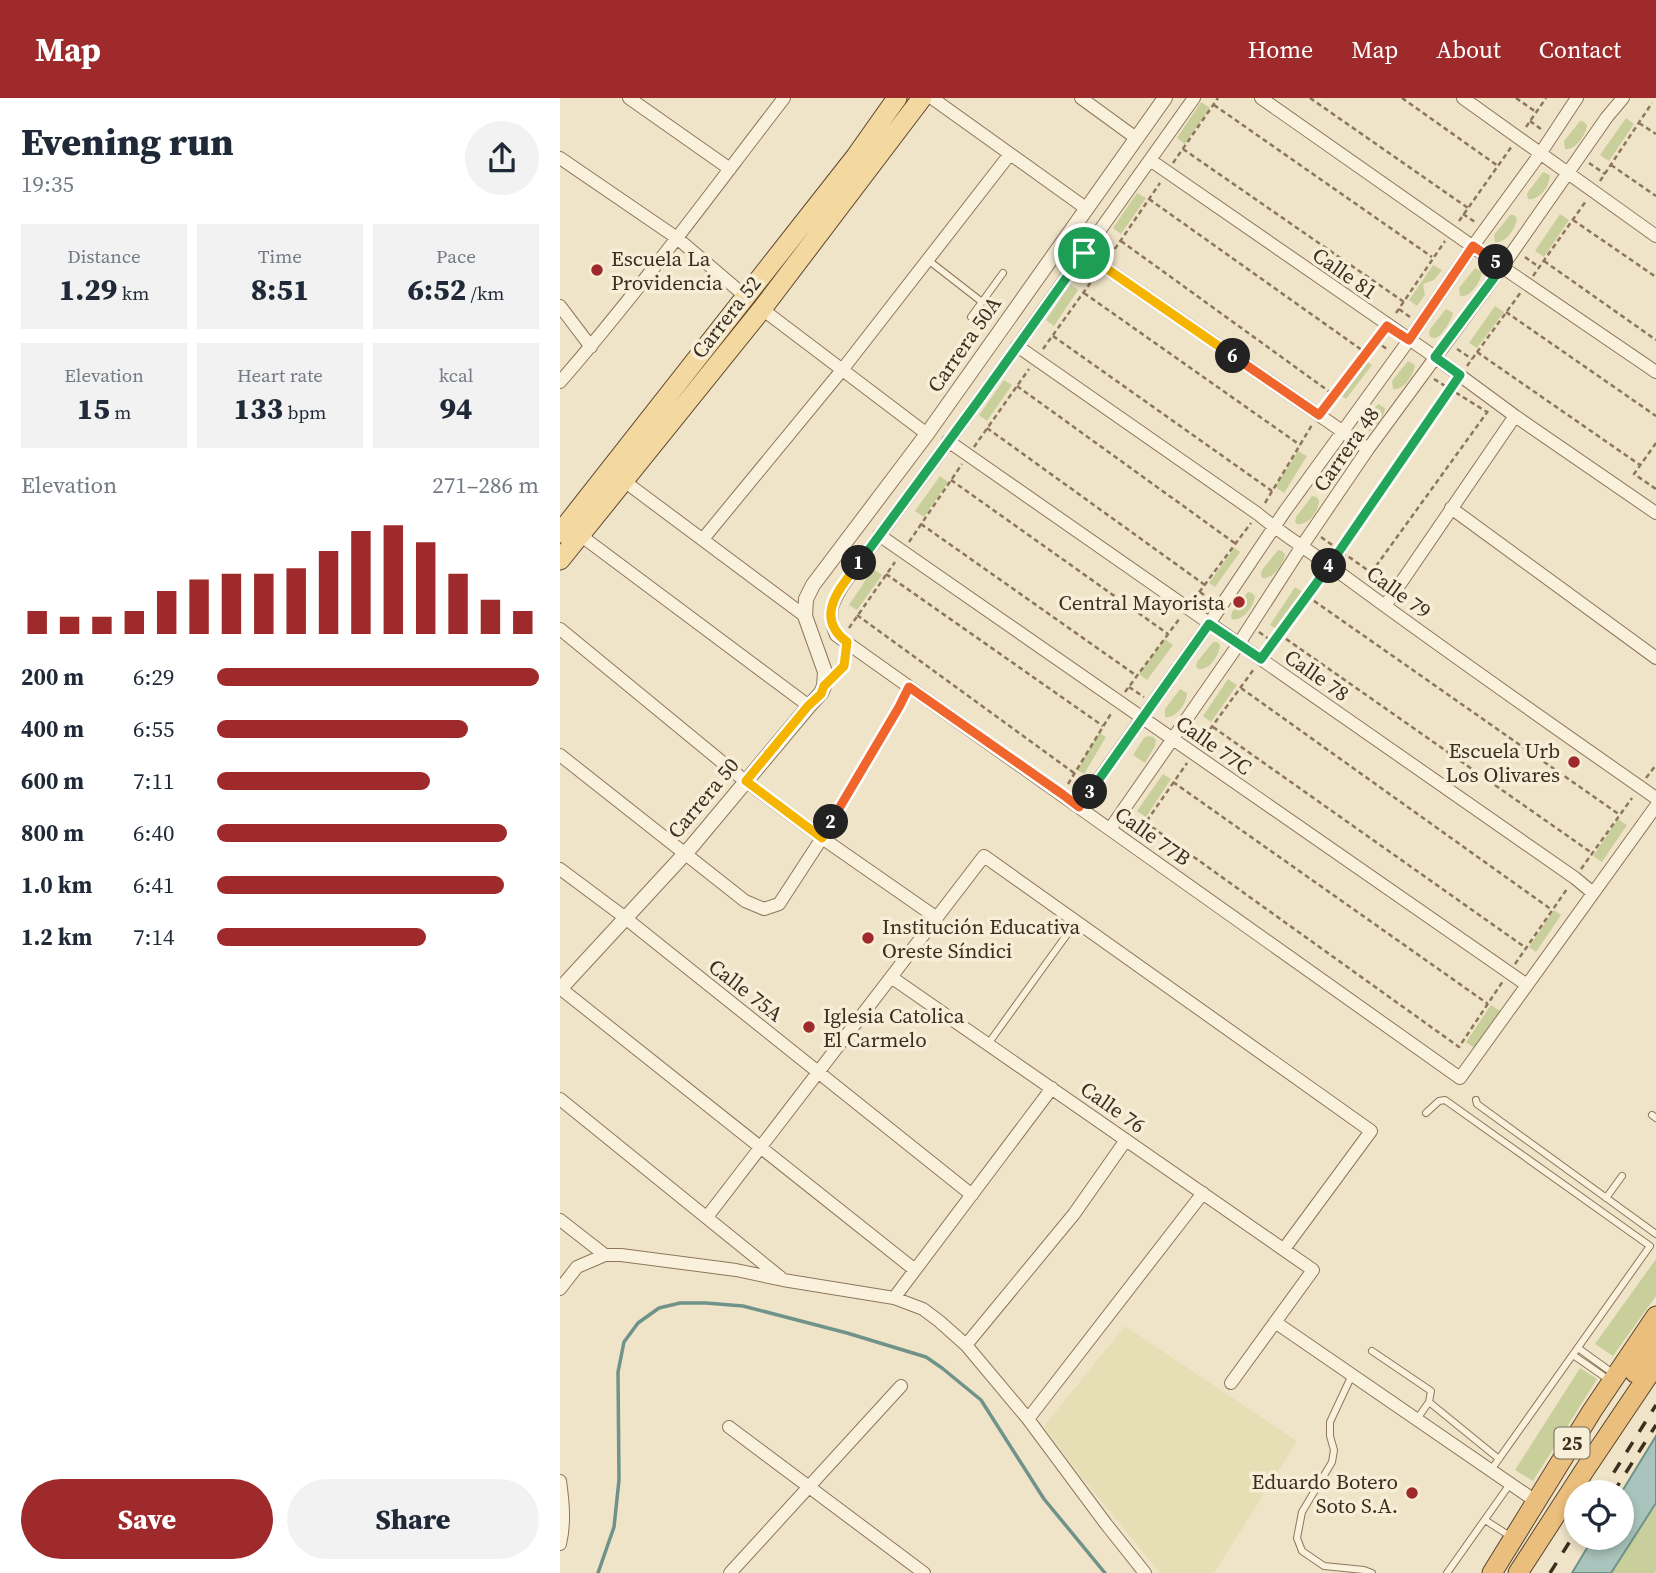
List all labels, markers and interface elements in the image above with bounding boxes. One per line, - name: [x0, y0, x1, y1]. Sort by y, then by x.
- text: Map: [35, 27, 101, 72]
- text: Home: [1248, 33, 1313, 66]
- text: Map: [1351, 33, 1398, 66]
- text: About: [1436, 33, 1501, 66]
- text: Contact: [1539, 33, 1621, 66]
- text: Evening run: [21, 116, 234, 168]
- button: share: [465, 121, 539, 195]
- text: 19:35: [21, 168, 74, 200]
- pin: [1054, 223, 1114, 283]
- icon: arrive: [1065, 234, 1103, 272]
- street label: Calle 81: [1307, 240, 1383, 306]
- text: Distance: [67, 243, 141, 269]
- text: Time: [258, 243, 302, 269]
- text: Pace: [436, 243, 476, 269]
- place label: Escuela La Providencia: [611, 244, 723, 297]
- pin: 5: [1478, 244, 1514, 280]
- text: 5: [1490, 248, 1501, 274]
- marker: Escuela La Providencia: [589, 262, 605, 278]
- text: 1.29: [59, 269, 117, 310]
- text: 8:51: [251, 269, 309, 310]
- text: 6:52: [408, 269, 466, 310]
- street label: Carrera 52: [685, 270, 767, 364]
- text: km: [117, 280, 149, 306]
- text: /km: [466, 280, 504, 306]
- street label: Carrera 50A: [920, 290, 1008, 398]
- pin: 6: [1216, 338, 1250, 374]
- text: 6: [1227, 342, 1238, 368]
- text: Elevation: [64, 362, 144, 388]
- text: Heart rate: [237, 362, 323, 388]
- text: kcal: [439, 362, 473, 388]
- text: 15: [77, 388, 110, 429]
- text: 133: [234, 388, 283, 429]
- text: 94: [439, 388, 473, 429]
- text: m: [110, 399, 131, 425]
- text: bpm: [283, 399, 327, 425]
- street label: Carrera 48: [1306, 401, 1386, 497]
- text: Elevation: [21, 469, 117, 501]
- text: 271–286 m: [432, 469, 539, 501]
- pin: 1: [842, 546, 876, 580]
- pin: 4: [1312, 548, 1346, 584]
- text: 1: [853, 549, 864, 575]
- text: 4: [1323, 552, 1334, 578]
- street label: Calle 79: [1361, 559, 1437, 625]
- place label: Central Mayorista: [1058, 588, 1225, 617]
- marker: Central Mayorista: [1231, 594, 1247, 610]
- street label: Calle 78: [1279, 642, 1355, 708]
- text: 200 m: [21, 661, 84, 693]
- text: 6:29: [133, 661, 174, 693]
- street label: Calle 77C: [1170, 708, 1258, 782]
- text: 400 m: [21, 713, 84, 745]
- text: 6:55: [133, 713, 174, 745]
- place label: Escuela Urb Los Olivares: [1446, 736, 1560, 789]
- street label: Carrera 50: [661, 751, 745, 845]
- marker: Escuela Urb Los Olivares: [1566, 754, 1582, 770]
- text: 600 m: [21, 765, 84, 797]
- text: 7:11: [133, 765, 174, 797]
- pin: 3: [1072, 774, 1108, 810]
- text: 3: [1084, 778, 1095, 804]
- street label: Calle 77B: [1109, 799, 1197, 873]
- pin: 2: [814, 804, 848, 840]
- text: 2: [825, 808, 836, 834]
- text: 800 m: [21, 817, 84, 849]
- text: 6:40: [133, 817, 174, 849]
- text: 1.0 km: [21, 869, 92, 901]
- text: 6:41: [133, 869, 174, 901]
- place label: Institución Educativa Oreste Síndici: [882, 912, 1081, 965]
- text: 1.2 km: [21, 921, 92, 953]
- text: 7:14: [133, 921, 174, 953]
- marker: Institución Educativa Oreste Síndici: [860, 930, 876, 946]
- street label: Calle 75A: [703, 952, 789, 1028]
- place label: Iglesia Catolica El Carmelo: [823, 1001, 965, 1054]
- marker: Iglesia Catolica El Carmelo: [801, 1019, 817, 1035]
- street label: Calle 76: [1075, 1074, 1151, 1140]
- road number: 25: [1555, 1428, 1590, 1458]
- place label: Eduardo Botero Soto S.A.: [1252, 1467, 1398, 1520]
- button: Save: [21, 1479, 273, 1559]
- button: Share: [287, 1479, 539, 1559]
- map controls: [1564, 1480, 1634, 1550]
- button: locate: [1564, 1480, 1634, 1550]
- marker: Eduardo Botero Soto S.A.: [1404, 1485, 1420, 1501]

